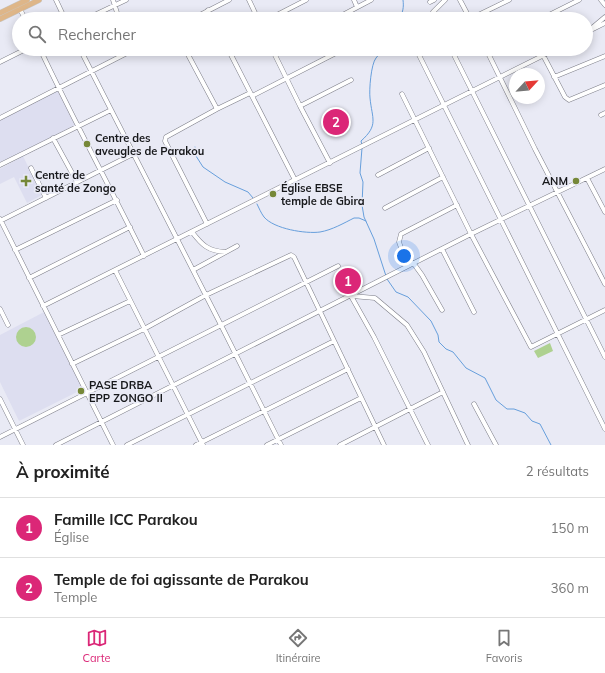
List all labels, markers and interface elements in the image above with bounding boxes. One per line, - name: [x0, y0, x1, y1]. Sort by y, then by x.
- search box: [12, 12, 593, 56]
- icon: search: [26, 23, 48, 45]
- text: Rechercher: [58, 25, 136, 44]
- north arrow: [509, 68, 545, 104]
- pin: 2: [323, 107, 349, 137]
- place label: Centre des aveugles de Parakou: [95, 131, 204, 158]
- marker: Centre des aveugles de Parakou: [82, 139, 92, 149]
- place label: Centre de santé de Zongo: [35, 168, 116, 195]
- place label: ANM: [542, 174, 568, 188]
- marker: Centre de santé de Zongo: [20, 175, 32, 187]
- marker: ANM: [571, 176, 581, 186]
- place label: Église EBSE temple de Gbira: [281, 181, 365, 208]
- marker: Église EBSE temple de Gbira: [268, 189, 278, 199]
- your location: [394, 246, 414, 266]
- pin: 1: [335, 266, 361, 296]
- place label: PASE DRBA EPP ZONGO II: [89, 378, 163, 405]
- marker: PASE DRBA EPP ZONGO II: [76, 386, 86, 396]
- text: À proximité: [16, 461, 110, 482]
- text: 2 résultats: [526, 463, 589, 479]
- text: Famille ICC Parakou: [54, 510, 198, 529]
- text: 1: [25, 520, 33, 536]
- text: 150 m: [551, 520, 589, 536]
- text: Église: [54, 529, 89, 545]
- text: Temple de foi agissante de Parakou: [54, 570, 309, 589]
- text: 2: [25, 580, 33, 596]
- text: 360 m: [551, 580, 589, 596]
- text: Temple: [54, 589, 97, 605]
- tab: Carte: [83, 627, 111, 665]
- tab: Itinéraire: [276, 627, 321, 665]
- tab: Favoris: [486, 627, 522, 665]

